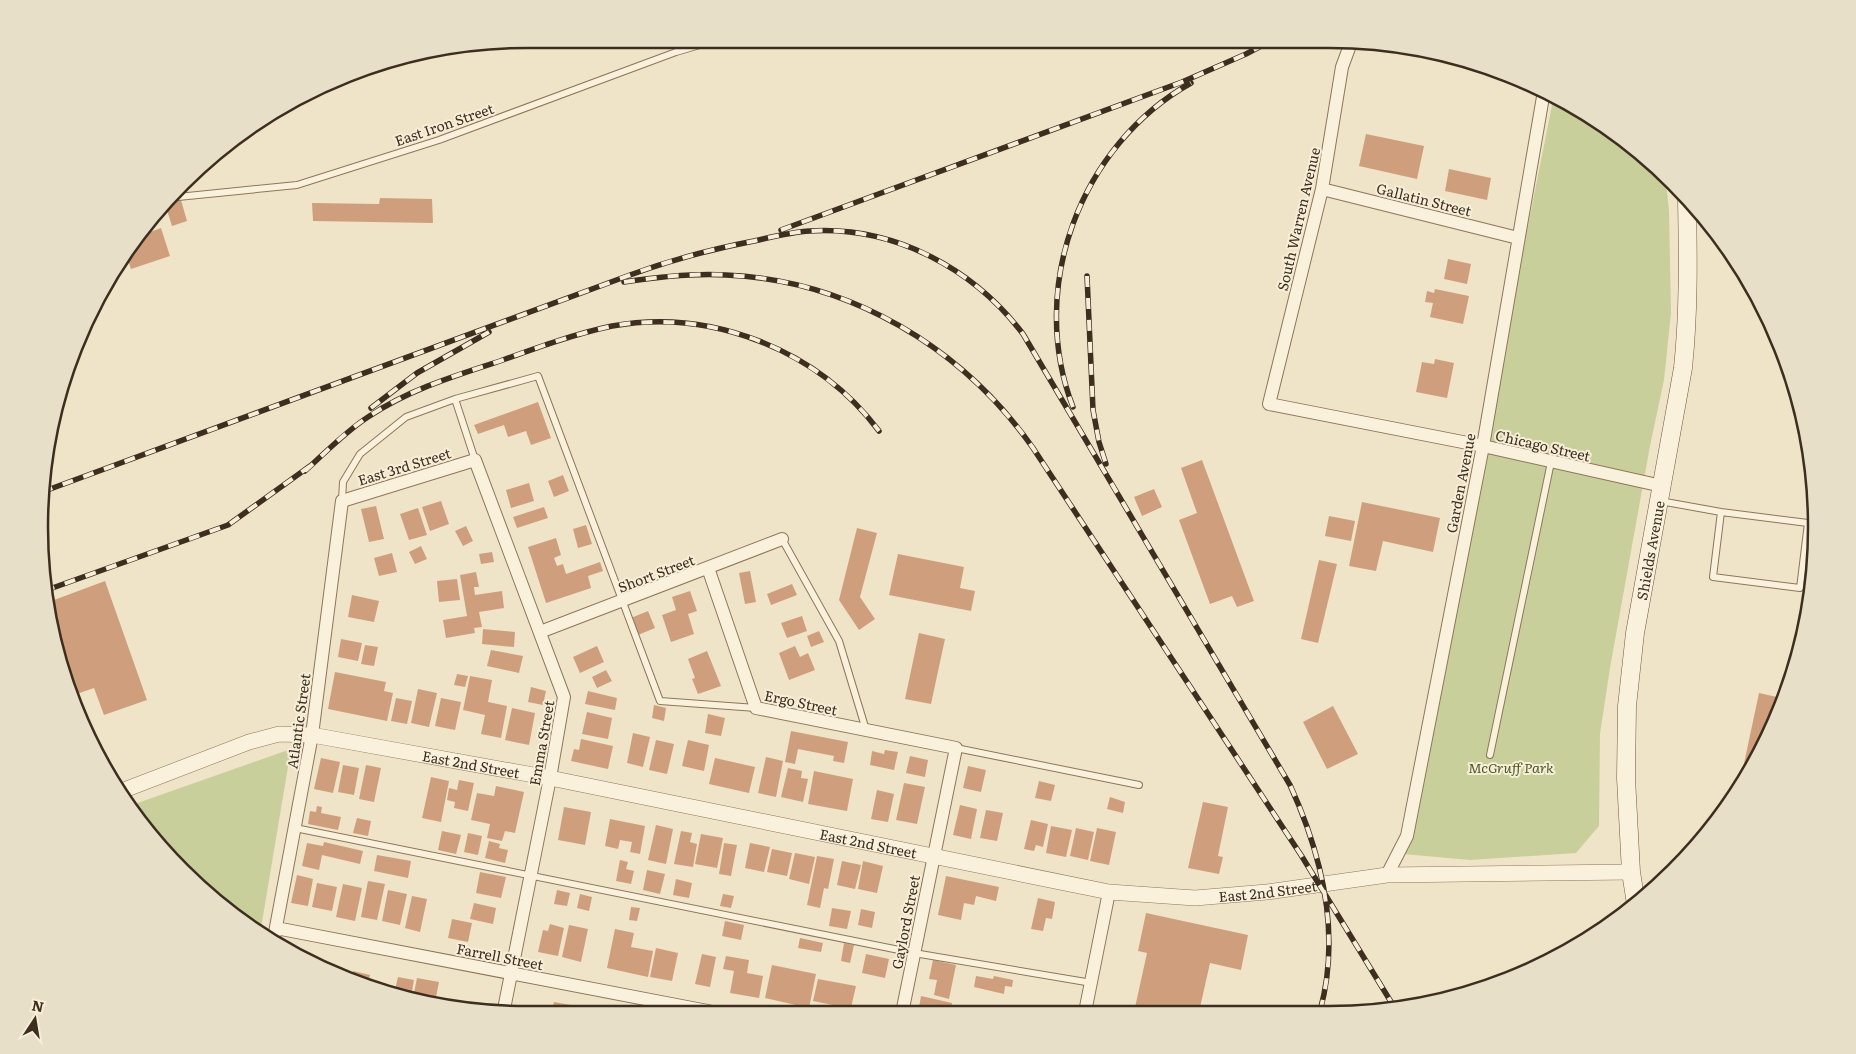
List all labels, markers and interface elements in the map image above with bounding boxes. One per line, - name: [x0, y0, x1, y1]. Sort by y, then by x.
- street label: East Iron Street: [392, 98, 496, 150]
- street label: South Warren Avenue: [1272, 145, 1324, 293]
- street label: Gallatin Street: [1375, 178, 1474, 221]
- street label: Chicago Street: [1494, 424, 1593, 466]
- street label: Garden Avenue: [1441, 431, 1479, 535]
- street label: East 3rd Street: [355, 442, 453, 490]
- street label: Shields Avenue: [1631, 499, 1669, 602]
- street label: Short Street: [615, 549, 698, 597]
- street label: Atlantic Street: [281, 672, 315, 770]
- street label: Ergo Street: [763, 685, 840, 720]
- street label: Emma Street: [524, 698, 558, 787]
- street label: East 2nd Street: [421, 745, 522, 782]
- park label: McGruff Park: [1468, 757, 1554, 777]
- street label: East 2nd Street: [818, 823, 919, 863]
- street label: Gaylord Street: [886, 873, 924, 971]
- street label: East 2nd Street: [1218, 875, 1318, 906]
- street label: Farrell Street: [455, 938, 545, 974]
- north arrow: [10, 994, 60, 1044]
- text: N: [30, 994, 46, 1016]

